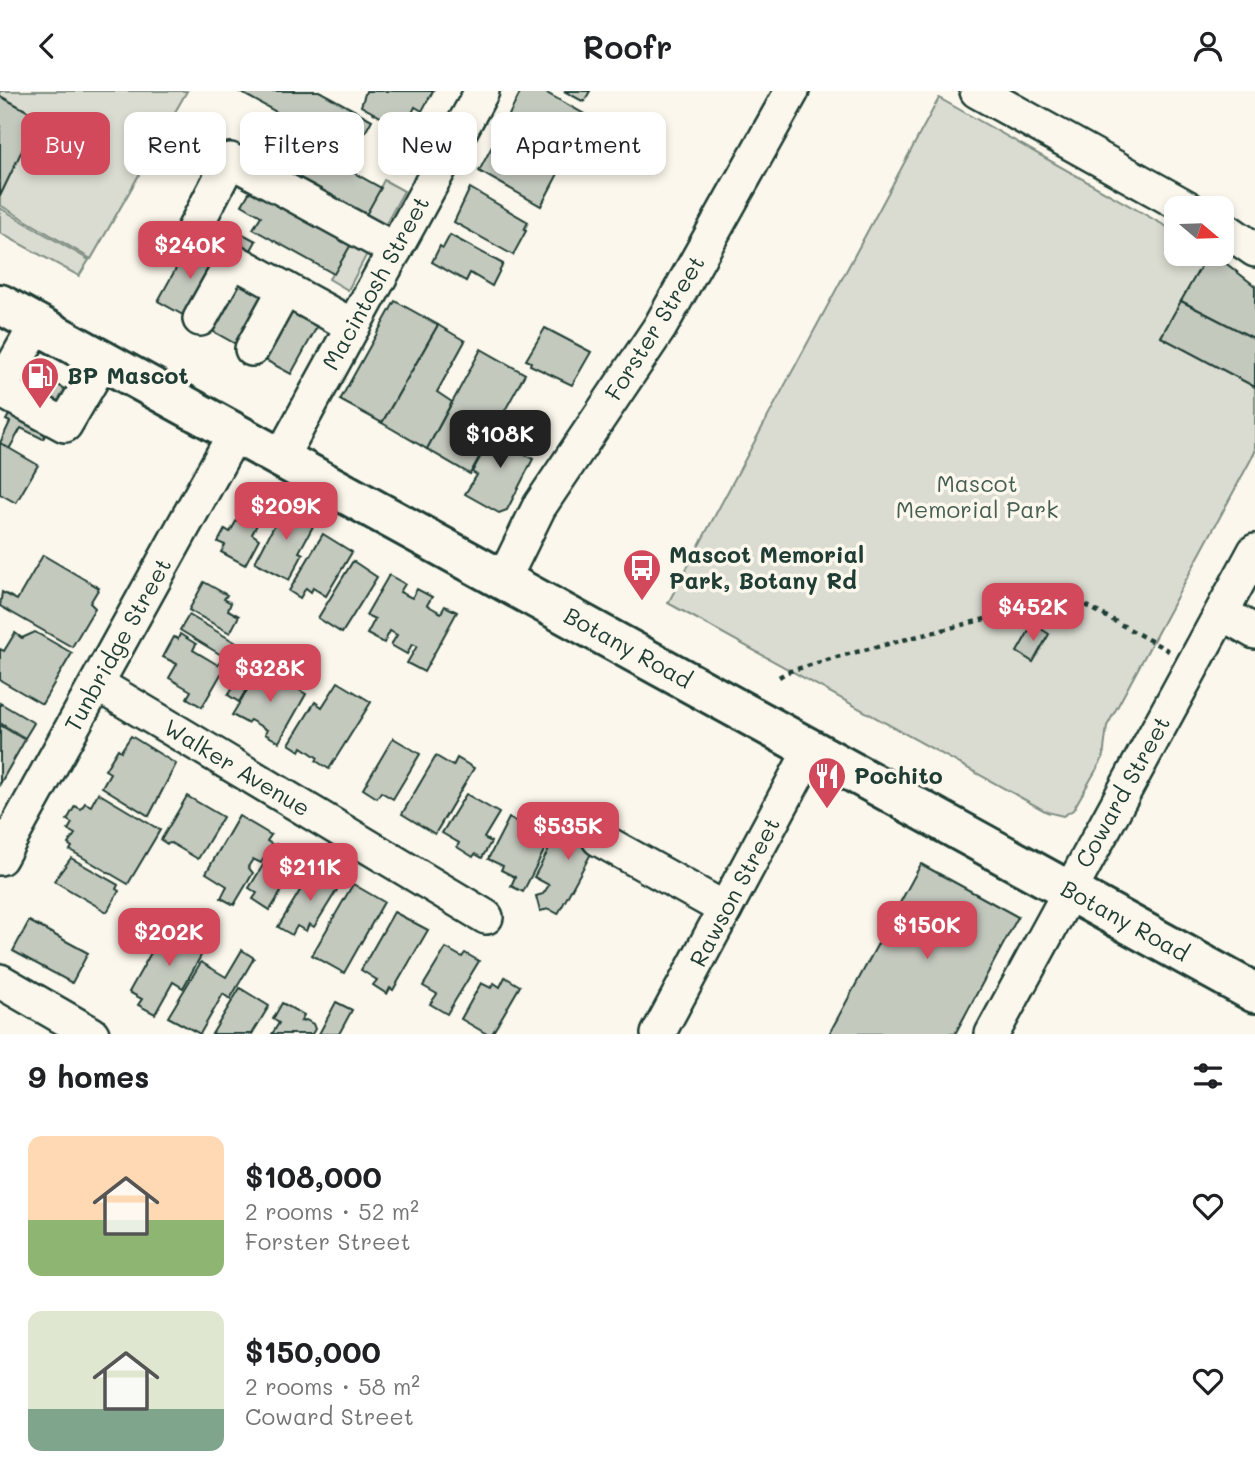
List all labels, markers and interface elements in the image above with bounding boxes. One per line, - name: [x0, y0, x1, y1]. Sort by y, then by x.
- text: Roofr: [583, 25, 672, 67]
- icon: back: [28, 27, 66, 65]
- icon: person: [1189, 27, 1227, 65]
- chip: Buy: [21, 112, 110, 175]
- chip: Rent: [124, 112, 226, 175]
- chip: Filters: [240, 112, 364, 175]
- chip: New: [378, 112, 477, 175]
- chip: Apartment: [491, 112, 666, 175]
- street label: Macintosh Street: [315, 190, 435, 375]
- north arrow: [1164, 196, 1234, 266]
- map controls: [1164, 196, 1234, 266]
- pin: $240K: [141, 221, 239, 281]
- text: $240K: [154, 229, 226, 259]
- street label: Forster Street: [598, 249, 711, 406]
- fuel station icon: BP Mascot: [19, 355, 61, 410]
- place label: BP Mascot: [67, 360, 189, 390]
- pin: $108K: [451, 411, 549, 470]
- text: $108K: [466, 418, 534, 448]
- park label: Mascot Memorial Park: [896, 468, 1058, 524]
- pin: $209K: [237, 483, 335, 542]
- text: $209K: [251, 490, 321, 520]
- place label: Mascot Memorial Park, Botany Rd: [669, 539, 864, 595]
- bus stop icon: Mascot Memorial Park, Botany Rd: [621, 547, 663, 602]
- street label: Tunbridge Street: [57, 552, 177, 737]
- pin: $452K: [984, 583, 1082, 643]
- text: $452K: [998, 591, 1068, 621]
- street label: Botany Road: [559, 600, 698, 695]
- pin: $328K: [221, 645, 319, 704]
- text: $328K: [235, 652, 305, 682]
- street label: Coward Street: [1068, 710, 1176, 873]
- street label: Walker Avenue: [159, 712, 316, 823]
- restaurant icon: Pochito: [806, 755, 848, 810]
- place label: Pochito: [854, 760, 943, 790]
- pin: $535K: [519, 803, 617, 862]
- text: $535K: [533, 810, 603, 840]
- street label: Rawson Street: [682, 812, 786, 971]
- pin: $211K: [261, 843, 359, 903]
- text: $211K: [279, 851, 341, 881]
- street label: Botany Road: [1056, 873, 1195, 968]
- pin: $150K: [878, 901, 976, 961]
- pin: $202K: [120, 909, 218, 968]
- text: $150K: [893, 909, 961, 939]
- text: $202K: [134, 916, 204, 946]
- text: 9 homes: [28, 1056, 149, 1096]
- icon: filters: [1189, 1057, 1227, 1095]
- text: $108,000: [245, 1156, 382, 1196]
- icon: home: [84, 1164, 168, 1248]
- icon: heart: [1189, 1187, 1227, 1225]
- text: 2 rooms · 52 m²: [245, 1196, 419, 1226]
- text: Forster Street: [245, 1226, 411, 1256]
- text: $150,000: [245, 1331, 381, 1371]
- icon: home: [84, 1339, 168, 1423]
- icon: heart: [1189, 1362, 1227, 1400]
- text: 2 rooms · 58 m²: [245, 1371, 420, 1401]
- text: Coward Street: [245, 1401, 414, 1431]

